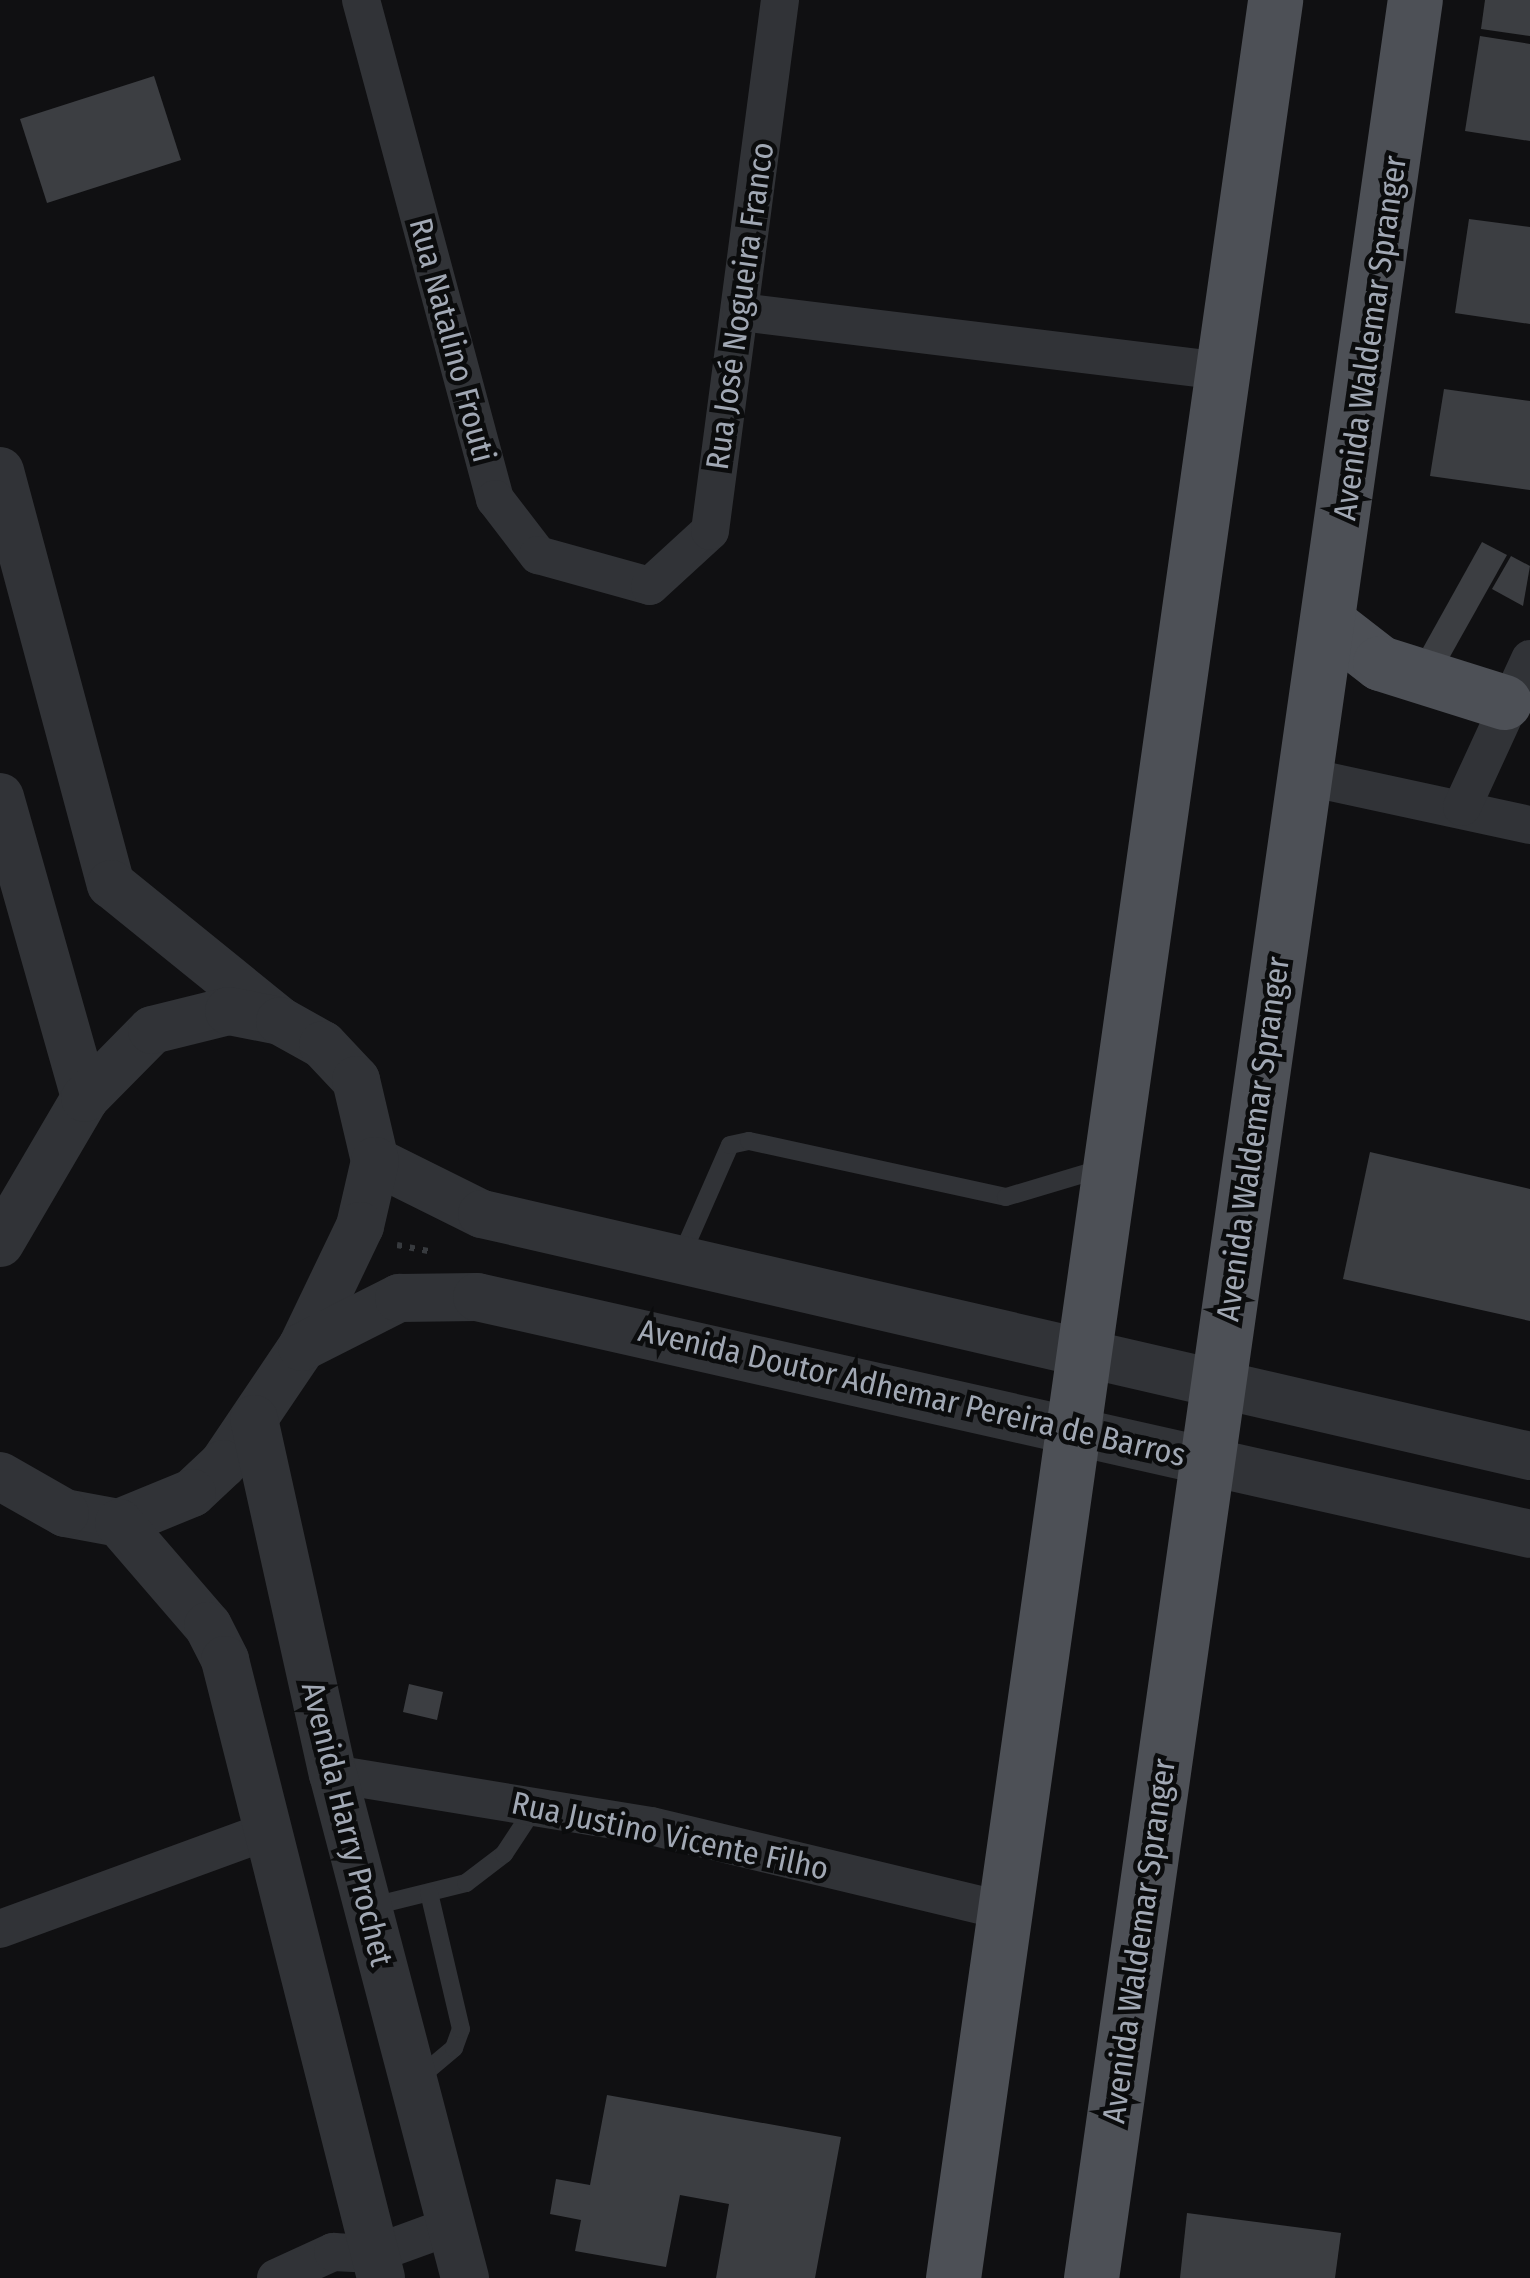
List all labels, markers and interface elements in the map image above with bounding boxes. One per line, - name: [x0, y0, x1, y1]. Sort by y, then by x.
- street label: Rua José Nogueira Franco: [698, 140, 782, 472]
- street label: Avenida Waldemar Spranger: [1325, 153, 1415, 523]
- street label: Rua Natalino Frouti: [401, 214, 503, 466]
- street label: Avenida Waldemar Spranger: [1208, 954, 1298, 1324]
- street label: Avenida Doutor Adhemar Pereira de Barros: [635, 1311, 1189, 1475]
- street label: Avenida Harry Prochet: [293, 1678, 401, 1970]
- street label: Avenida Waldemar Spranger: [1094, 1756, 1184, 2126]
- street label: Rua Justino Vicente Filho: [508, 1784, 832, 1888]

